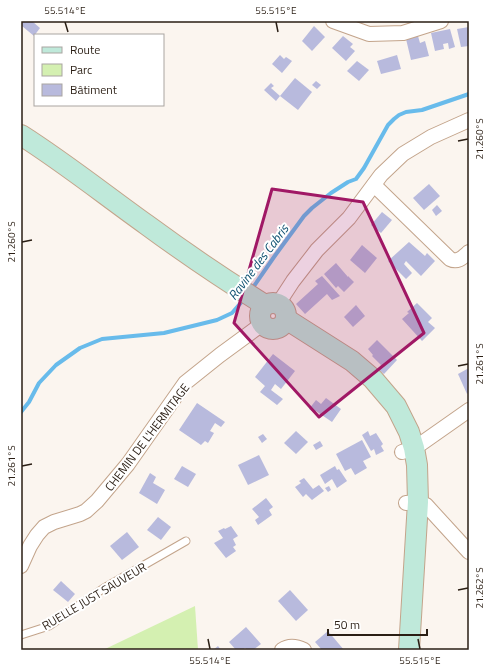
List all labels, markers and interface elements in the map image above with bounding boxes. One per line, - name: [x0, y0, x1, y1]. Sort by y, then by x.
- text: 55.514°E: [44, 3, 86, 18]
- text: 55.515°E: [255, 3, 297, 18]
- legend: [34, 34, 164, 106]
- text: Route: [70, 40, 100, 59]
- text: Parc: [70, 60, 92, 79]
- text: Bâtiment: [70, 80, 118, 99]
- text: 21.260°S: [472, 118, 487, 160]
- water label: Ravine des Cabris: [223, 219, 294, 304]
- text: 21.260°S: [4, 221, 19, 263]
- text: 21.261°S: [472, 343, 487, 385]
- street label: CHEMIN DE L'HERMITAGE: [100, 379, 194, 495]
- text: 21.261°S: [4, 445, 19, 487]
- street label: RUELLE JUST SAUVEUR: [38, 557, 150, 635]
- text: 21.262°S: [472, 567, 487, 609]
- scale bar: [328, 611, 427, 637]
- text: 50 m: [334, 615, 360, 634]
- text: 55.514°E: [189, 653, 231, 668]
- text: 55.515°E: [399, 653, 441, 668]

